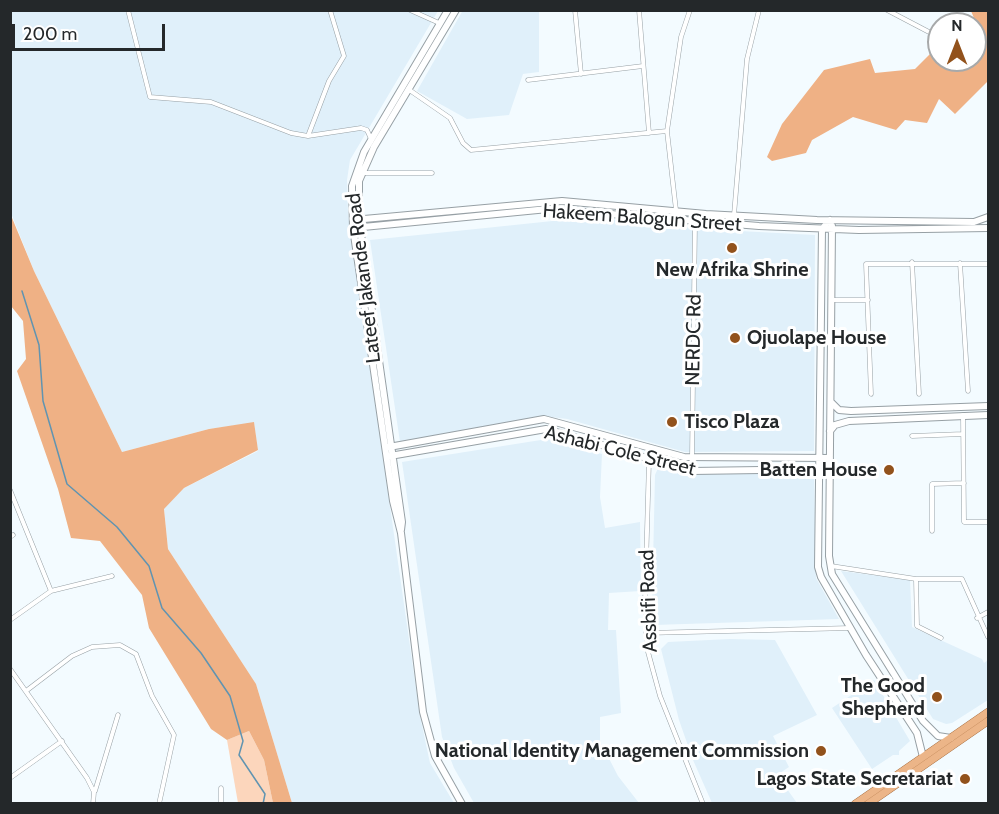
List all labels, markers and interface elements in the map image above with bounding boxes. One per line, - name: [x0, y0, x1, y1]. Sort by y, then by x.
- scale bar: [15, 12, 168, 50]
- north arrow: [927, 12, 987, 72]
- text: N: [951, 16, 963, 35]
- text: 200 m: [23, 23, 77, 45]
- street label: Lateef Jakande Road: [342, 192, 386, 364]
- street label: Hakeem Balogun Street: [542, 199, 742, 237]
- marker: New Afrika Shrine: [725, 241, 739, 255]
- place label: New Afrika Shrine: [656, 258, 808, 282]
- street label: NERDC Rd: [681, 294, 707, 386]
- place label: Ojuolape House: [747, 326, 886, 350]
- marker: Ojuolape House: [728, 331, 742, 345]
- place label: Tisco Plaza: [684, 410, 780, 434]
- marker: Tisco Plaza: [665, 415, 679, 429]
- street label: Ashabi Cole Street: [542, 421, 698, 481]
- place label: Batten House: [760, 458, 877, 482]
- marker: Batten House: [882, 463, 896, 477]
- street label: Assbifi Road: [635, 549, 663, 653]
- place label: The Good Shepherd: [841, 674, 925, 721]
- marker: The Good Shepherd: [930, 690, 944, 704]
- place label: National Identity Management Commission: [435, 739, 809, 763]
- marker: National Identity Management Commission: [814, 744, 828, 758]
- place label: Lagos State Secretariat: [756, 767, 953, 791]
- marker: Lagos State Secretariat: [958, 772, 972, 786]

